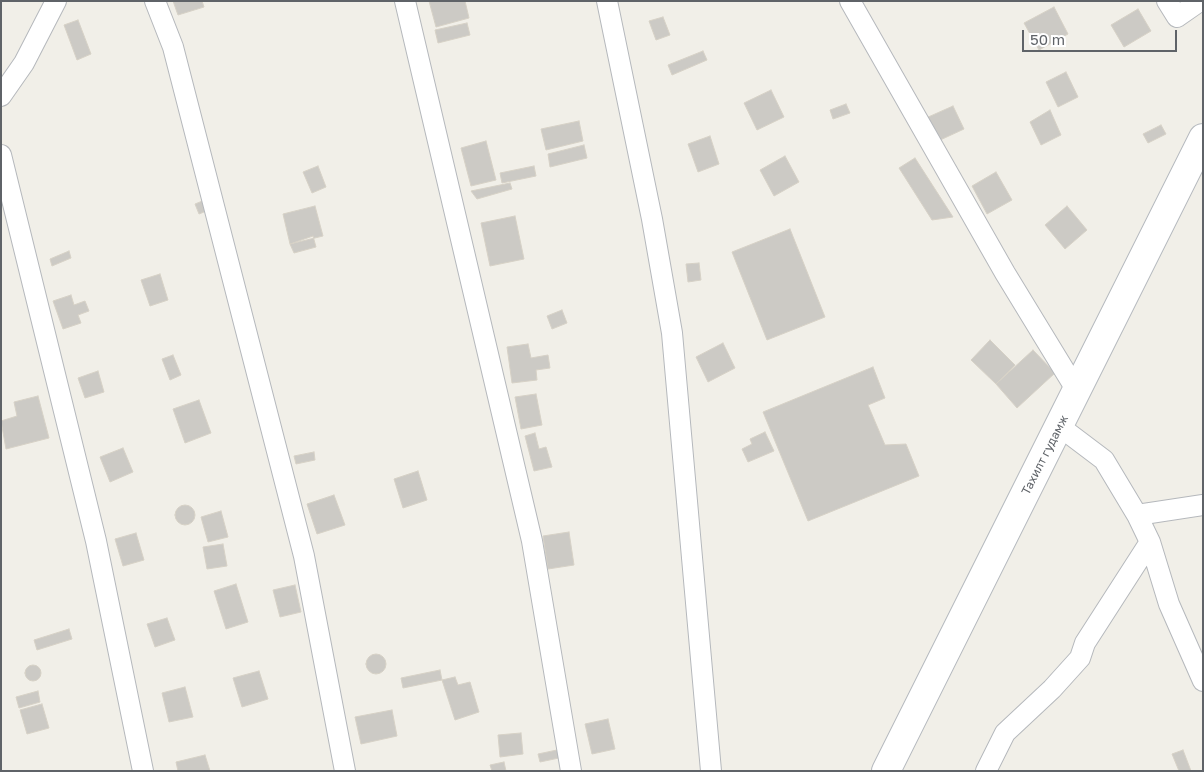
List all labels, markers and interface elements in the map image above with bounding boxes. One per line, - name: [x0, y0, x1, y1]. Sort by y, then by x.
- scale bar: [1024, 20, 1179, 52]
- text: 50 m: [1030, 30, 1065, 48]
- street label: Тахилт гудамж: [1019, 413, 1071, 497]

